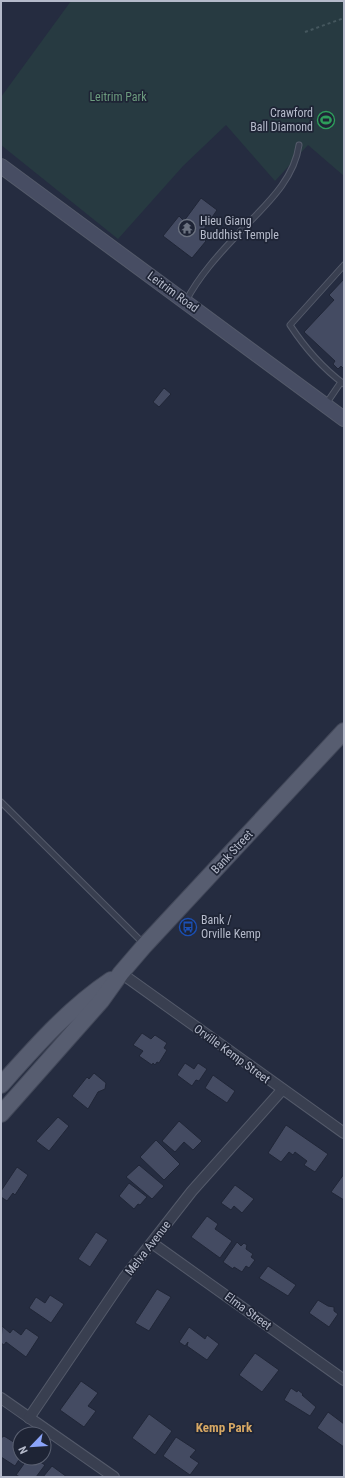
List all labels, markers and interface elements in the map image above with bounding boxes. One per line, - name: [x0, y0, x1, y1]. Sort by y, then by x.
- park label: Leitrim Park: [89, 90, 147, 104]
- place label: Crawford Ball Diamond: [250, 106, 313, 134]
- sports icon: Crawford Ball Diamond: [316, 110, 336, 130]
- place label: Hieu Giang Buddhist Temple: [200, 214, 279, 242]
- temple icon: Hieu Giang Buddhist Temple: [177, 218, 197, 238]
- street label: Leitrim Road: [145, 269, 201, 315]
- street label: Bank Street: [208, 827, 256, 877]
- place label: Bank / Orville Kemp: [201, 913, 261, 941]
- bus stop icon: Bank / Orville Kemp: [178, 917, 198, 937]
- street label: Orville Kemp Street: [191, 1022, 273, 1087]
- street label: Melva Avenue: [122, 1218, 174, 1278]
- street label: Elma Street: [222, 1289, 274, 1333]
- district label: Kemp Park: [196, 1420, 253, 1435]
- north arrow: [12, 1426, 52, 1466]
- text: N: [16, 1444, 31, 1456]

